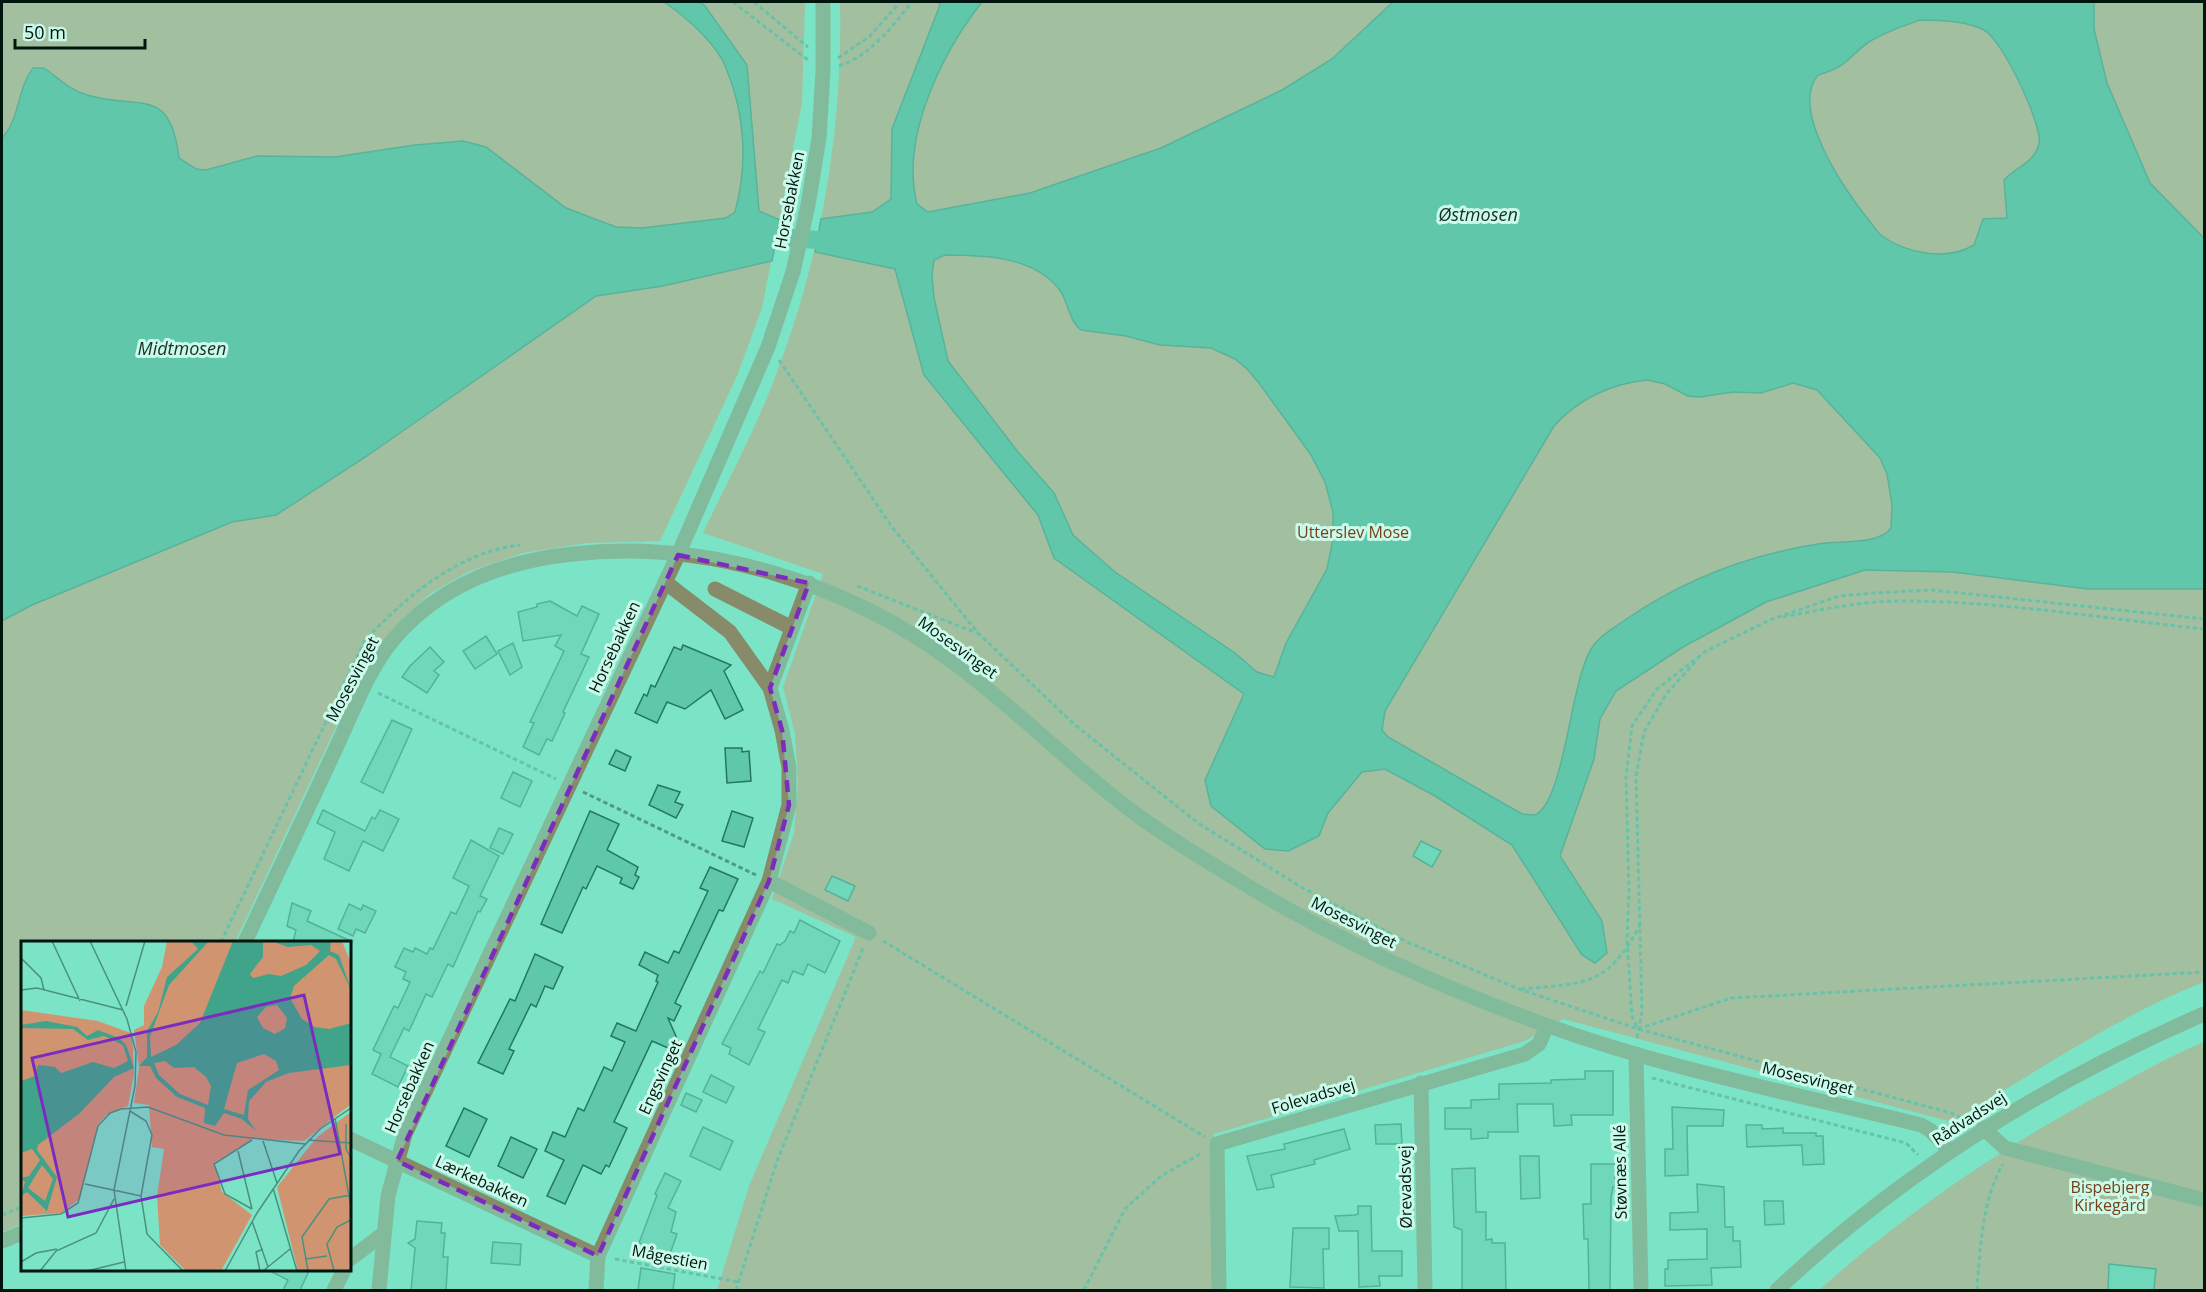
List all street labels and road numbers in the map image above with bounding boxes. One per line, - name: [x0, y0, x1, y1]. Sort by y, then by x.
- street label: Horsebakken: [769, 149, 809, 251]
- street label: Horsebakken: [583, 598, 645, 696]
- street label: Mosesvinget: [914, 611, 1003, 684]
- street label: Mosesvinget: [320, 632, 384, 725]
- street label: Mosesvinget: [1307, 891, 1401, 953]
- street label: Engsvinget: [633, 1036, 687, 1118]
- street label: Horsebakken: [379, 1037, 439, 1137]
- street label: Mosesvinget: [1760, 1056, 1856, 1100]
- street label: Folevadsvej: [1269, 1073, 1357, 1119]
- street label: Rådvadsvej: [1928, 1086, 2010, 1150]
- street label: Støvnæs Allé: [1608, 1124, 1632, 1220]
- street label: Ørevadsvej: [1393, 1145, 1417, 1229]
- street label: Lærkebakken: [432, 1150, 532, 1212]
- street label: Mågestien: [630, 1239, 710, 1275]

